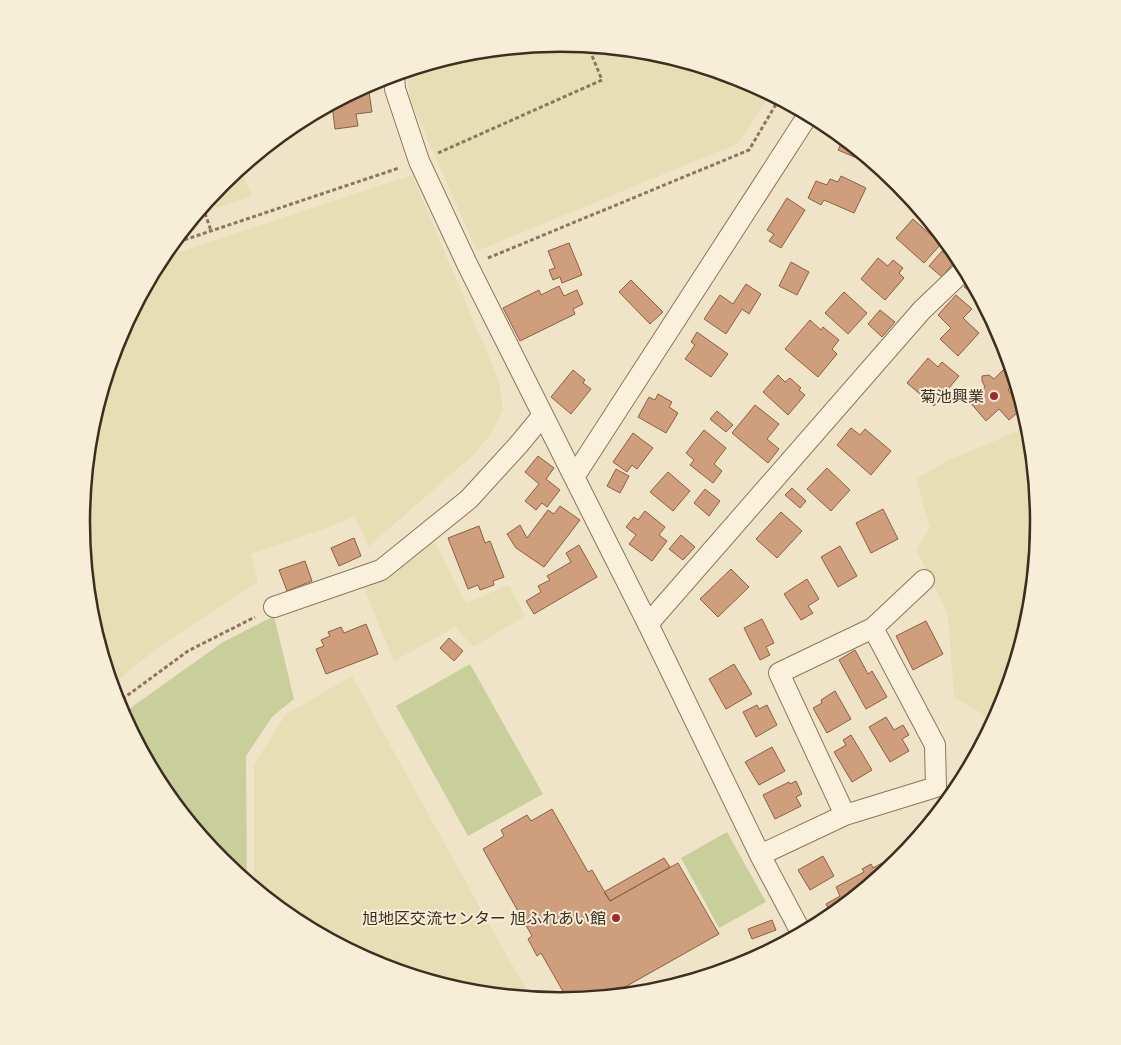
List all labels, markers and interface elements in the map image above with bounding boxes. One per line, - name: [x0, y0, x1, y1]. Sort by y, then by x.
- place label: 菊池興業: [920, 387, 984, 406]
- marker: 菊池興業: [988, 390, 1000, 402]
- place label: 旭地区交流センター 旭ふれあい館: [362, 909, 606, 928]
- marker: 旭地区交流センター 旭ふれあい館: [610, 912, 622, 924]

